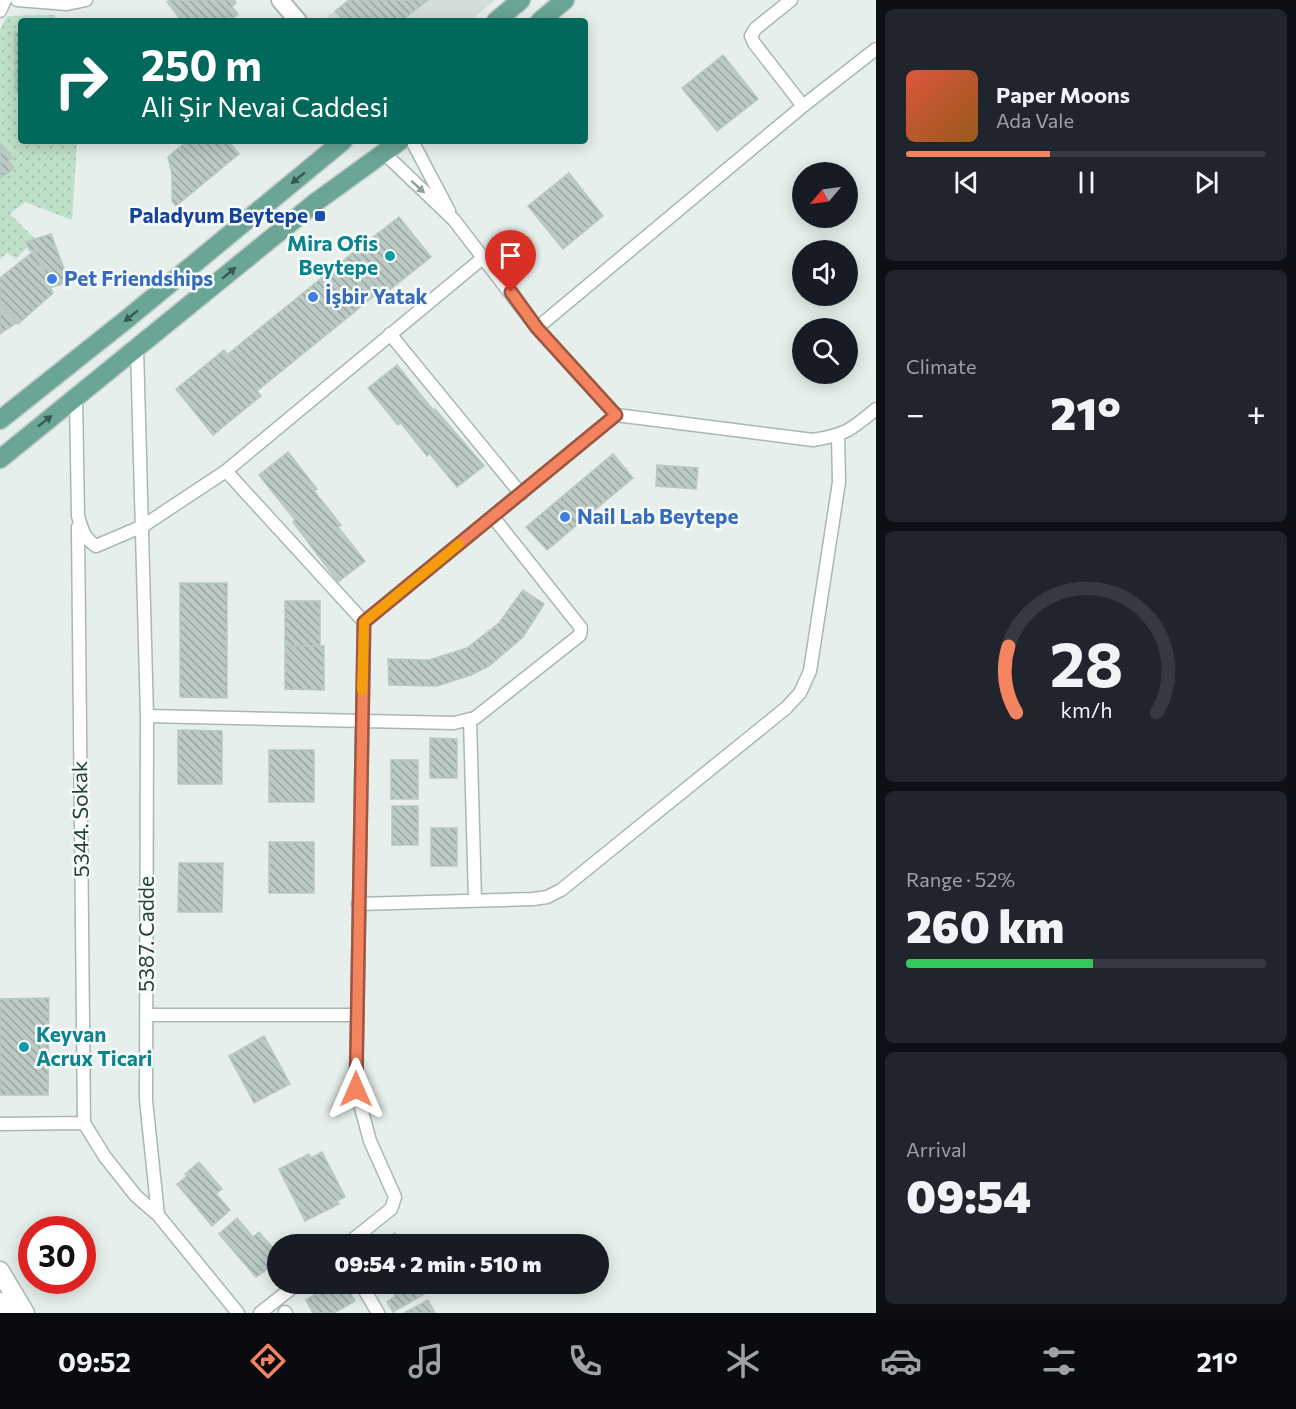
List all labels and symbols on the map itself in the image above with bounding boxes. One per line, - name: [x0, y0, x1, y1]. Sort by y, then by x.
- north arrow: [792, 162, 858, 228]
- one-way arrow: [290, 172, 306, 185]
- one-way arrow: [410, 180, 425, 193]
- place label: Paladyum Beytepe: [129, 202, 308, 227]
- marker: Paladyum Beytepe: [313, 209, 327, 223]
- place label: Mira Ofis Beytepe: [287, 230, 378, 279]
- pin: [485, 230, 536, 292]
- marker: Mira Ofis Beytepe: [383, 249, 397, 263]
- place label: Pet Friendships: [64, 265, 213, 290]
- one-way arrow: [221, 266, 237, 279]
- marker: Pet Friendships: [45, 272, 59, 286]
- place label: İşbir Yatak: [325, 283, 428, 308]
- marker: İşbir Yatak: [306, 290, 320, 304]
- one-way arrow: [123, 309, 139, 322]
- one-way arrow: [37, 415, 53, 428]
- place label: Nail Lab Beytepe: [577, 503, 739, 528]
- marker: Nail Lab Beytepe: [558, 510, 572, 524]
- street label: 5344. Sokak: [66, 760, 93, 878]
- street label: 5387. Cadde: [133, 876, 158, 992]
- place label: Keyvan Acrux Ticari: [36, 1021, 152, 1070]
- marker: Keyvan Acrux Ticari: [17, 1040, 31, 1054]
- position arrow: [324, 1057, 388, 1121]
- speed limit sign: 30: [18, 1216, 96, 1294]

